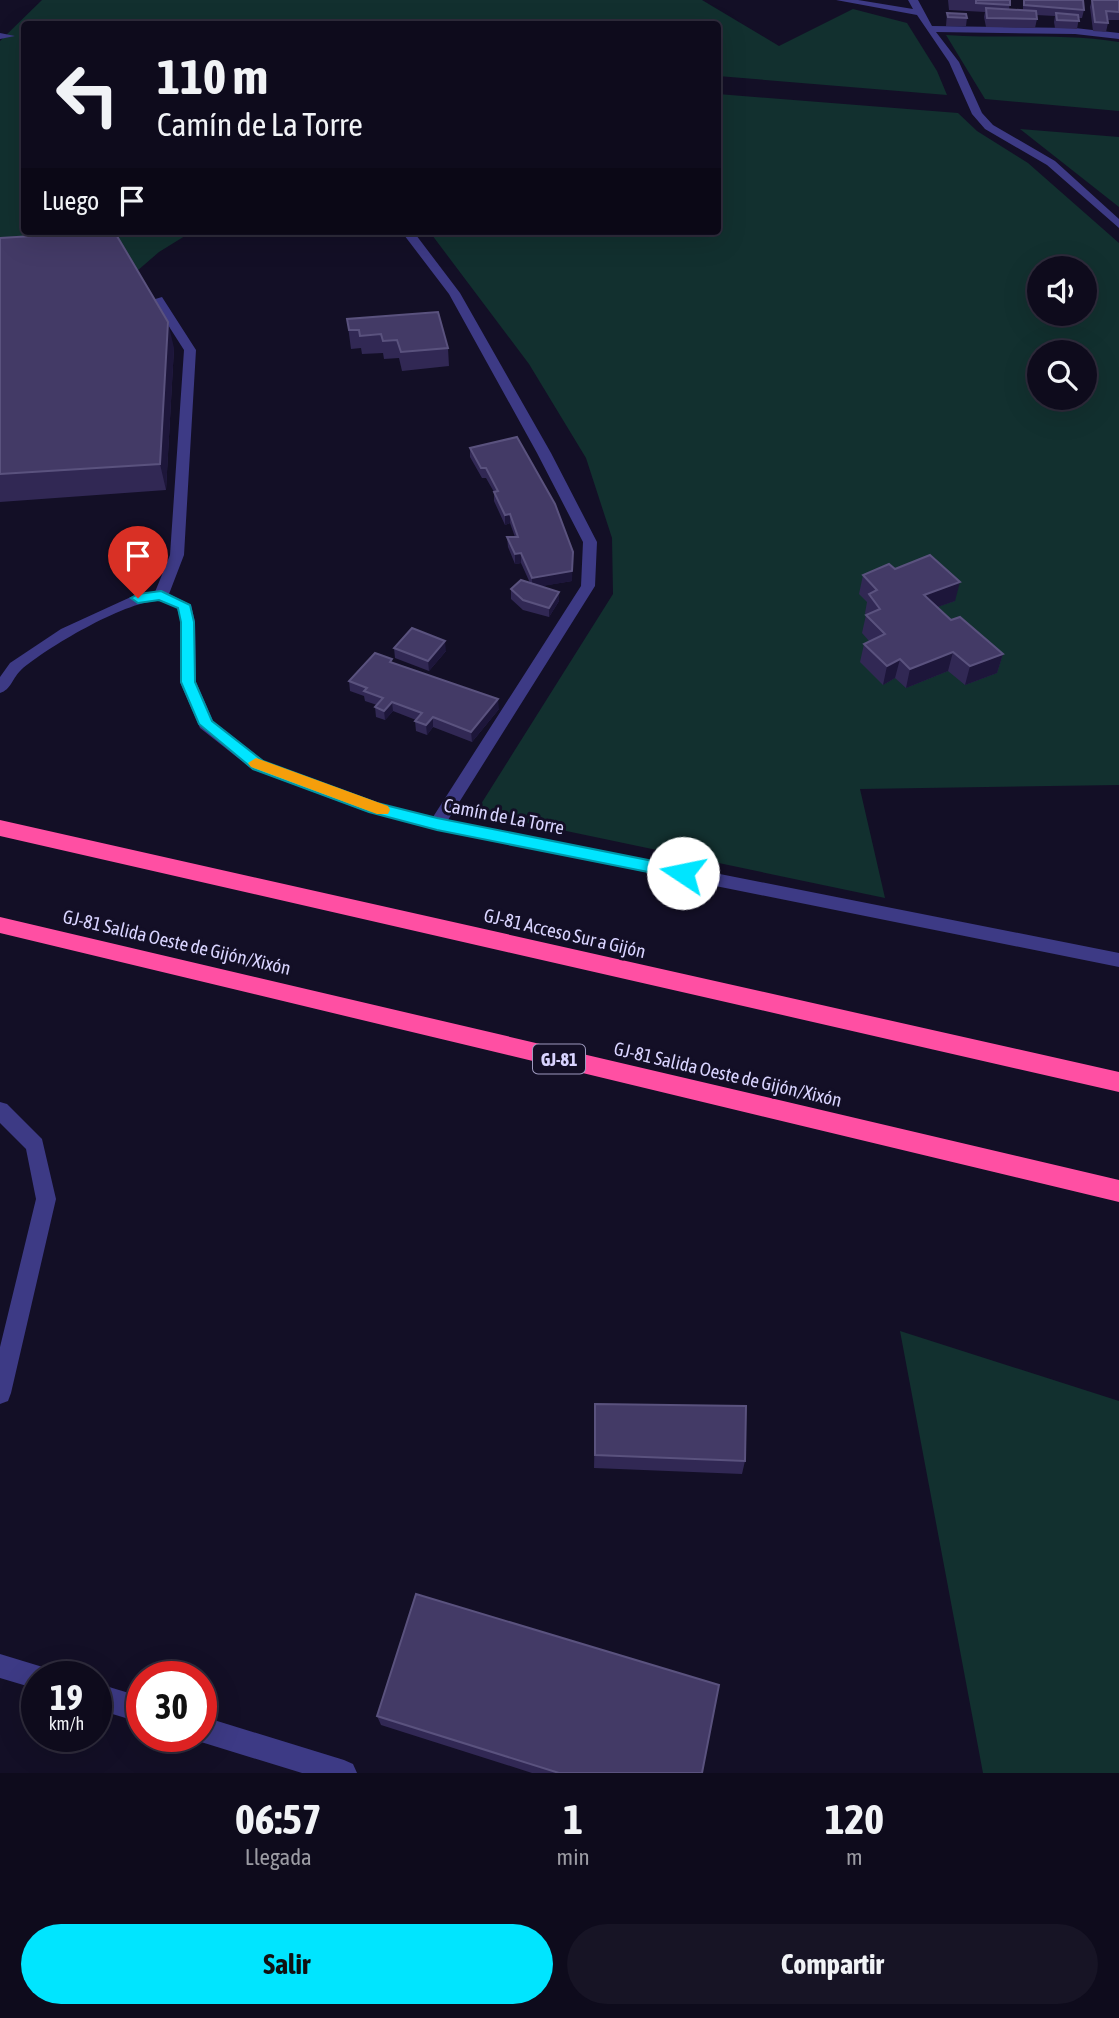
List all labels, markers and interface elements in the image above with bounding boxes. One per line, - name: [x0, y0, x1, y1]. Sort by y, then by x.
- text: 110 m: [157, 48, 268, 104]
- icon: left: [42, 49, 133, 140]
- text: Camín de La Torre: [157, 106, 363, 143]
- icon: arrive: [113, 182, 151, 220]
- text: Luego: [42, 186, 99, 216]
- map controls: [1027, 256, 1097, 410]
- button: sound: [1027, 256, 1097, 326]
- button: search: [1027, 340, 1097, 410]
- pin: [108, 526, 168, 598]
- icon: arrive: [119, 537, 157, 575]
- street label: Camín de La Torre: [442, 794, 566, 838]
- position arrow: [646, 836, 720, 910]
- street label: GJ-81 Acceso Sur a Gijón: [482, 904, 648, 962]
- street label: GJ-81 Salida Oeste de Gijón/Xixón: [61, 905, 293, 979]
- street label: GJ-81 Salida Oeste de Gijón/Xixón: [612, 1037, 844, 1111]
- road number: GJ-81: [533, 1044, 585, 1074]
- speed limit sign: 30: [126, 1661, 217, 1752]
- text: 19: [50, 1677, 83, 1717]
- text: km/h: [49, 1713, 84, 1734]
- text: 06:57: [235, 1795, 322, 1843]
- text: 1: [563, 1795, 583, 1843]
- text: 120: [825, 1795, 884, 1843]
- text: Llegada: [245, 1844, 312, 1870]
- text: min: [557, 1844, 590, 1870]
- text: m: [846, 1844, 863, 1870]
- button: Salir: [21, 1924, 553, 2004]
- button: Compartir: [567, 1924, 1098, 2004]

